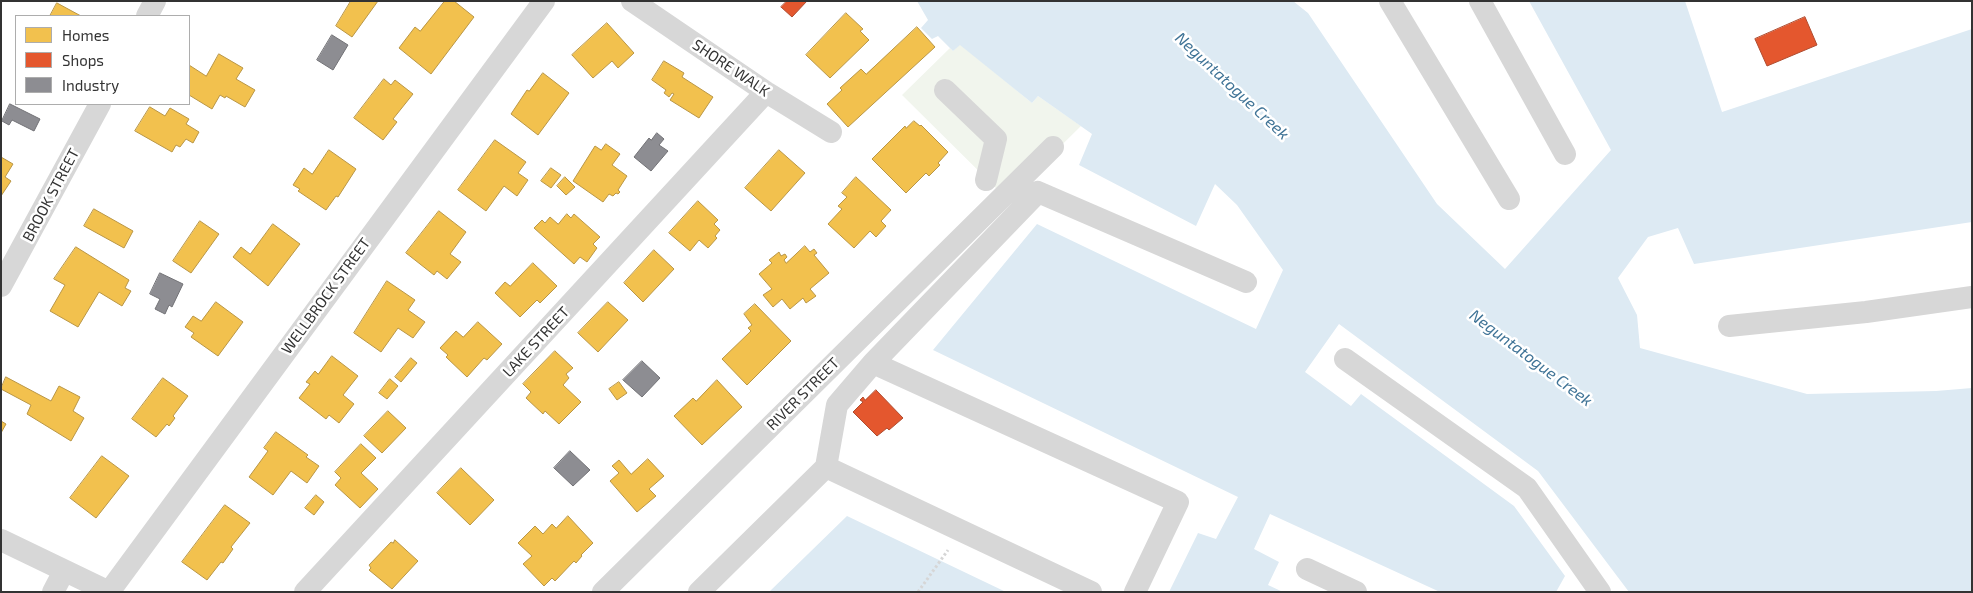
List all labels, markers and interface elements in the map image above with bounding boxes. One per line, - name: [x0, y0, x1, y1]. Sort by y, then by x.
- legend: [15, 15, 190, 105]
- text: Homes: [62, 26, 109, 44]
- water label: Neguntatogue Creek: [1171, 28, 1293, 144]
- street label: SHORE WALK: [689, 36, 773, 100]
- text: Shops: [62, 51, 104, 69]
- text: Industry: [62, 76, 119, 94]
- street label: BROOK STREET: [19, 145, 83, 245]
- street label: WELLBROCK STREET: [278, 234, 374, 358]
- street label: LAKE STREET: [499, 303, 573, 381]
- water label: Neguntatogue Creek: [1466, 306, 1596, 410]
- street label: RIVER STREET: [763, 354, 843, 434]

